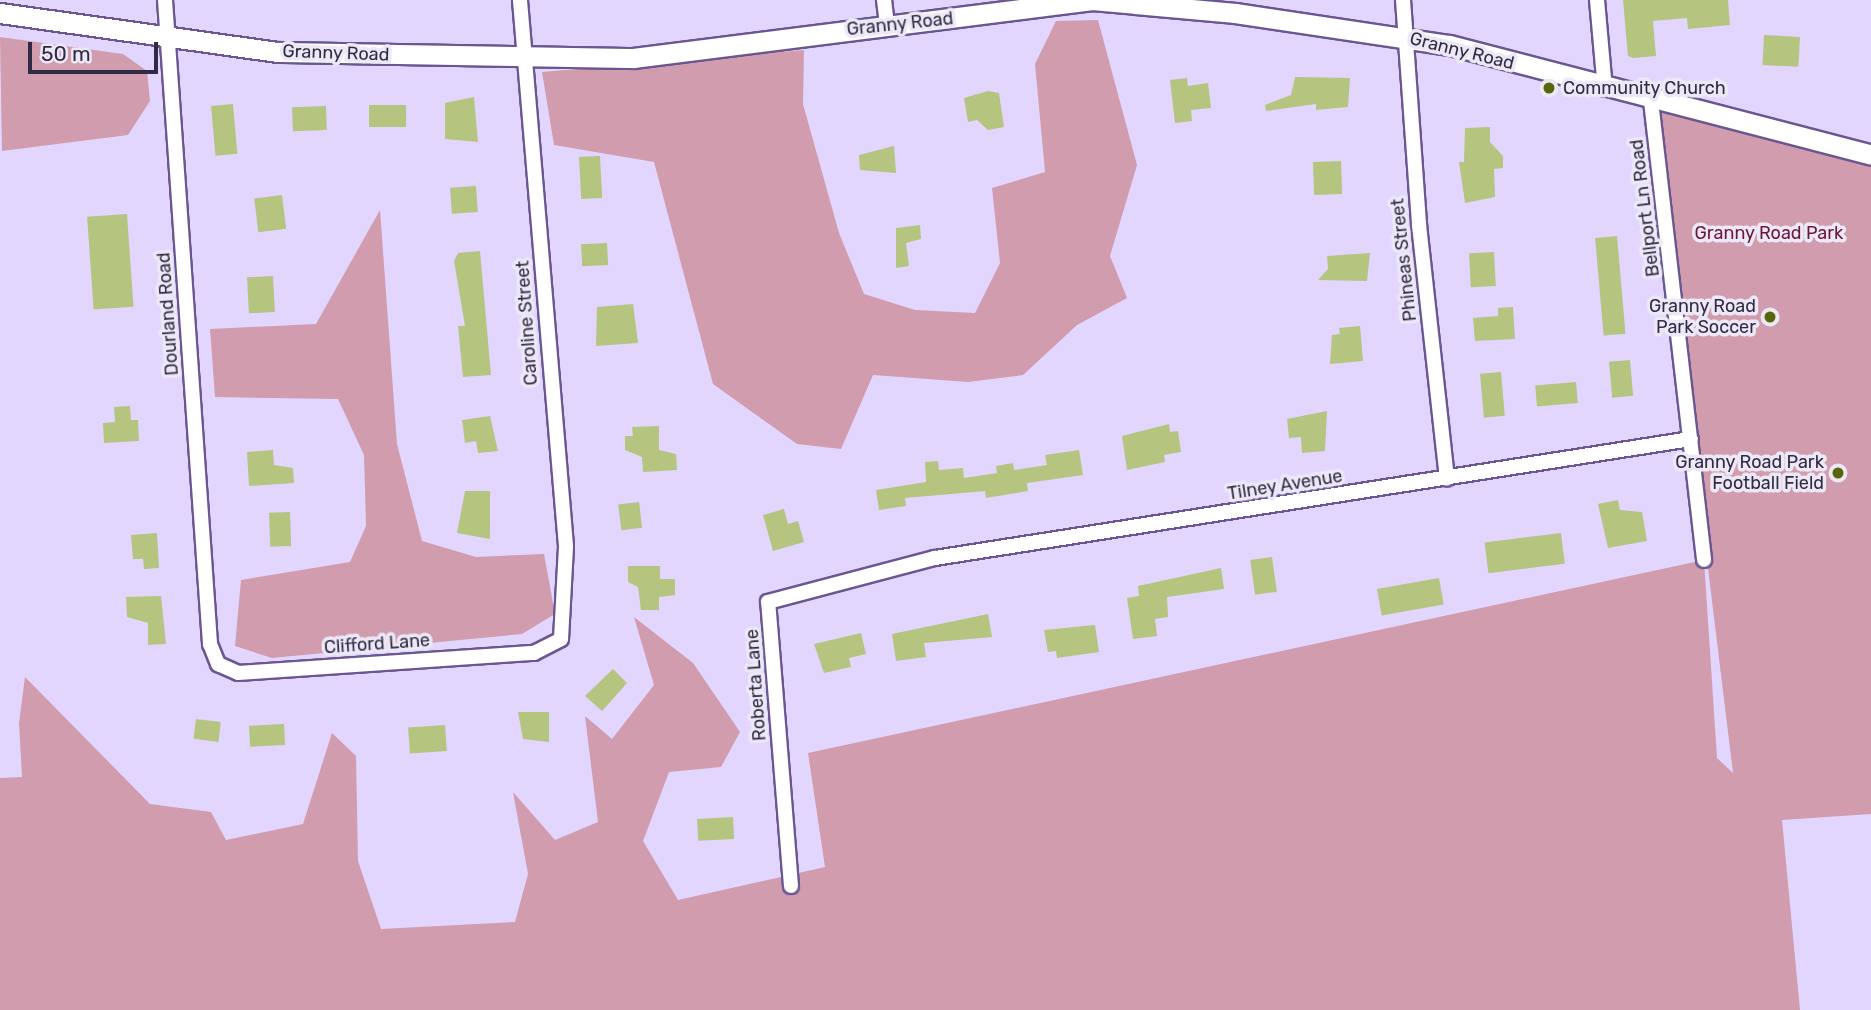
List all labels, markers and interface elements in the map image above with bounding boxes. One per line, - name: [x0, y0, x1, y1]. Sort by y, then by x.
- street label: Granny Road: [845, 8, 955, 40]
- scale bar: [32, 28, 161, 72]
- street label: Granny Road: [1407, 28, 1517, 74]
- street label: Granny Road: [282, 40, 390, 66]
- text: 50 m: [41, 41, 91, 66]
- place label: Community Church: [1563, 77, 1726, 99]
- marker: Community Church: [1541, 80, 1557, 96]
- street label: Bellport Ln Road: [1626, 138, 1664, 278]
- street label: Phineas Street: [1387, 197, 1421, 323]
- park label: Granny Road Park: [1694, 222, 1844, 244]
- street label: Dourland Road: [153, 252, 183, 376]
- street label: Caroline Street: [512, 260, 542, 386]
- place label: Granny Road Park Soccer: [1649, 296, 1756, 338]
- marker: Granny Road Park Soccer: [1762, 309, 1778, 325]
- place label: Granny Road Park Football Field: [1675, 452, 1824, 494]
- street label: Tilney Avenue: [1225, 465, 1345, 505]
- marker: Granny Road Park Football Field: [1830, 465, 1846, 481]
- street label: Roberta Lane: [741, 628, 771, 742]
- street label: Clifford Lane: [323, 630, 431, 658]

